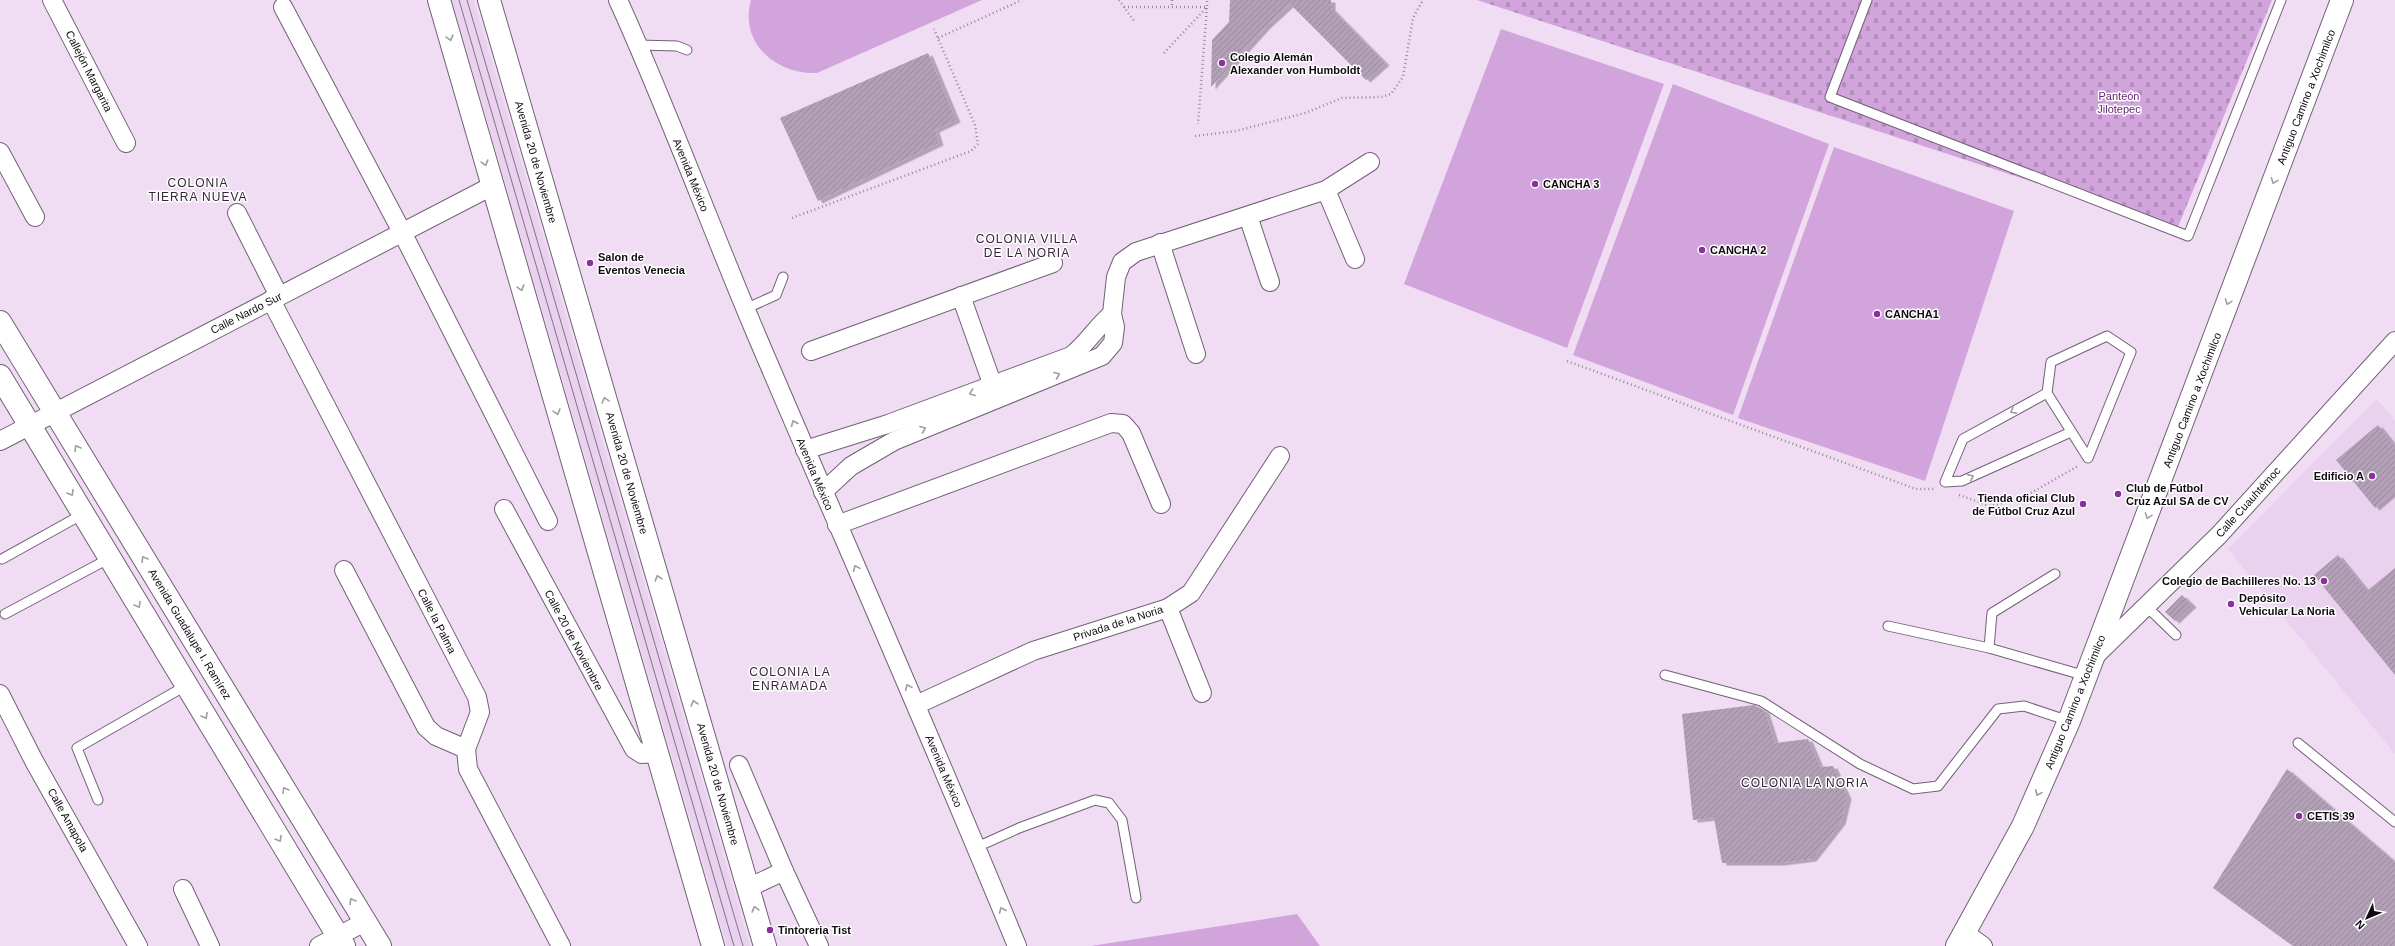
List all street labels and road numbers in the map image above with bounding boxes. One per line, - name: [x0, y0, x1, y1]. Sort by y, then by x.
- street label: Antiguo Camino a Xochimilco: [2275, 28, 2337, 166]
- street label: Callejón Margarita: [63, 29, 115, 114]
- street label: Avenida 20 de Noviembre: [513, 100, 559, 224]
- street label: Avenida México: [671, 137, 711, 213]
- street label: Calle Nardo Sur: [208, 290, 284, 336]
- street label: Antiguo Camino a Xochimilco: [2161, 331, 2223, 469]
- street label: Avenida 20 de Noviembre: [604, 411, 650, 535]
- street label: Avenida México: [794, 436, 836, 512]
- street label: Calle Cuauhtémoc: [2213, 464, 2283, 540]
- street label: Avenida Guadalupe I. Ramírez: [146, 567, 234, 701]
- street label: Calle la Palma: [416, 587, 459, 656]
- street label: Calle 20 de Noviembre: [542, 588, 606, 692]
- street label: Privada de la Noria: [1072, 603, 1165, 643]
- street label: Antiguo Camino a Xochimilco: [2043, 633, 2107, 771]
- street label: Avenida 20 de Noviembre: [695, 722, 741, 846]
- street label: Avenida México: [923, 733, 965, 809]
- street label: Calle Amapola: [46, 786, 91, 855]

